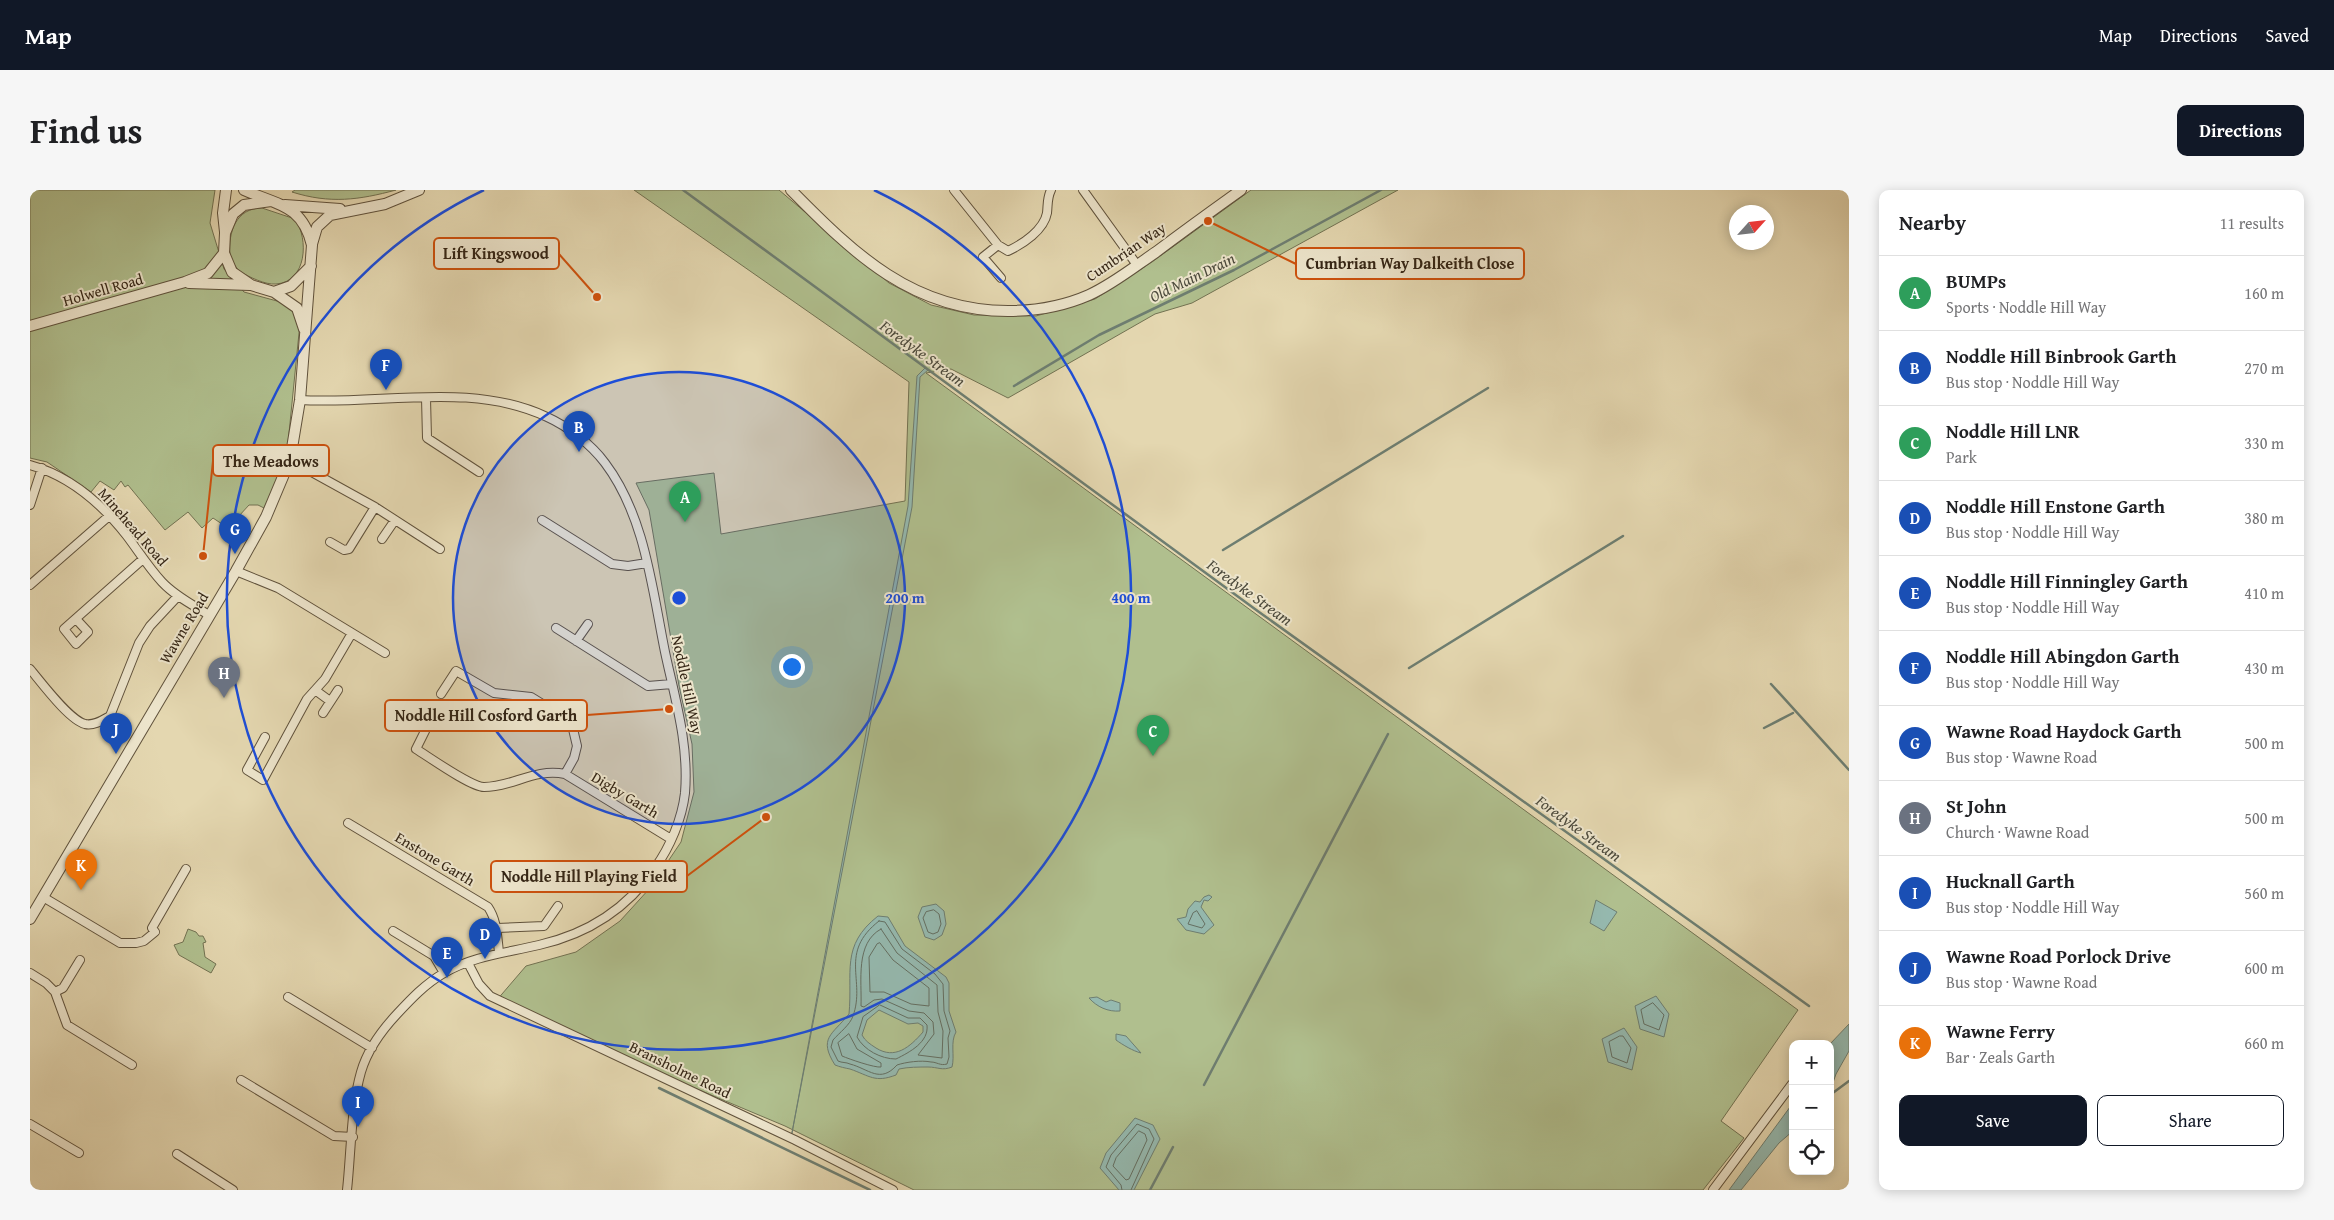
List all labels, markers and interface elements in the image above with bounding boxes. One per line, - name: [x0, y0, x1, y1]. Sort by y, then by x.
- text: Map: [25, 18, 72, 53]
- text: Map: [2099, 22, 2132, 49]
- text: Directions: [2160, 22, 2237, 49]
- text: Saved: [2265, 22, 2309, 49]
- text: Find us: [30, 105, 143, 156]
- button: Directions: [2177, 105, 2304, 156]
- north arrow: [1729, 205, 1774, 250]
- text: Nearby: [1899, 207, 1966, 238]
- text: 11 results: [2220, 211, 2284, 235]
- street label: Cumbrian Way: [1082, 217, 1170, 286]
- callout: Lift Kingswood: [434, 238, 559, 269]
- text: Lift Kingswood: [443, 241, 550, 265]
- water label: Old Main Drain: [1145, 246, 1239, 308]
- callout: Cumbrian Way Dalkeith Close: [1296, 248, 1524, 279]
- text: Cumbrian Way Dalkeith Close: [1306, 251, 1514, 275]
- text: BUMPs: [1946, 267, 2006, 295]
- street label: Holwell Road: [60, 268, 145, 311]
- text: A: [1910, 281, 1920, 305]
- text: 160 m: [2244, 281, 2284, 305]
- text: Sports · Noddle Hill Way: [1946, 295, 2106, 319]
- water label: Foredyke Stream: [874, 313, 971, 392]
- text: Noddle Hill Binbrook Garth: [1946, 342, 2176, 370]
- pin: F: [370, 349, 402, 390]
- text: B: [1910, 356, 1920, 380]
- text: 270 m: [2244, 356, 2284, 380]
- text: Bus stop · Noddle Hill Way: [1946, 370, 2119, 394]
- pin: B: [563, 411, 595, 452]
- text: Noddle Hill LNR: [1946, 417, 2079, 445]
- text: C: [1910, 431, 1920, 455]
- text: 330 m: [2244, 431, 2284, 455]
- callout: The Meadows: [213, 445, 329, 476]
- text: Park: [1946, 445, 1977, 469]
- text: The Meadows: [223, 449, 319, 473]
- pin: A: [669, 481, 701, 522]
- street label: Minehead Road: [94, 483, 173, 570]
- text: Noddle Hill Enstone Garth: [1946, 492, 2165, 520]
- text: D: [1910, 506, 1920, 530]
- text: 380 m: [2244, 506, 2284, 530]
- pin: G: [219, 513, 251, 554]
- text: Bus stop · Noddle Hill Way: [1946, 520, 2119, 544]
- water label: Foredyke Stream: [1201, 552, 1298, 631]
- text: Noddle Hill Finningley Garth: [1946, 567, 2188, 595]
- text: E: [1911, 581, 1919, 605]
- text: 410 m: [2244, 581, 2284, 605]
- text: 200 m: [885, 587, 925, 608]
- text: 400 m: [1111, 587, 1151, 608]
- street label: Wawne Road: [154, 588, 213, 667]
- centre of rings: [670, 589, 688, 607]
- text: Bus stop · Noddle Hill Way: [1946, 595, 2119, 619]
- street label: Noddle Hill Way: [667, 633, 708, 737]
- text: Noddle Hill Abingdon Garth: [1946, 642, 2180, 670]
- your location: [779, 654, 805, 680]
- text: F: [1911, 656, 1919, 680]
- text: 430 m: [2244, 656, 2284, 680]
- pin: H: [208, 657, 240, 698]
- text: Bus stop · Noddle Hill Way: [1946, 670, 2119, 694]
- callout: Noddle Hill Cosford Garth: [385, 700, 587, 731]
- text: Noddle Hill Cosford Garth: [395, 703, 578, 727]
- pin: J: [100, 713, 132, 754]
- pin: C: [1137, 715, 1169, 756]
- text: Wawne Road Haydock Garth: [1946, 717, 2182, 745]
- text: G: [1910, 731, 1920, 755]
- text: 500 m: [2244, 731, 2284, 755]
- text: Bus stop · Wawne Road: [1946, 745, 2097, 769]
- street label: Digby Garth: [588, 766, 663, 823]
- water label: Foredyke Stream: [1530, 788, 1627, 867]
- text: St John: [1946, 792, 2006, 820]
- text: H: [1909, 806, 1921, 830]
- text: 500 m: [2244, 806, 2284, 830]
- text: Church · Wawne Road: [1946, 820, 2089, 844]
- street label: Enstone Garth: [391, 827, 480, 891]
- pin: K: [65, 849, 97, 890]
- callout: Noddle Hill Playing Field: [491, 861, 687, 892]
- text: Noddle Hill Playing Field: [501, 864, 678, 888]
- text: Hucknall Garth: [1946, 867, 2075, 895]
- text: I: [1912, 881, 1918, 905]
- text: 560 m: [2244, 881, 2284, 905]
- text: Bus stop · Noddle Hill Way: [1946, 895, 2119, 919]
- pin: D: [469, 918, 501, 959]
- pin: E: [431, 937, 463, 978]
- text: Wawne Road Porlock Drive: [1946, 942, 2171, 970]
- text: J: [1912, 956, 1918, 980]
- text: 600 m: [2244, 956, 2284, 980]
- text: Bus stop · Wawne Road: [1946, 970, 2097, 994]
- text: Wawne Ferry: [1946, 1017, 2055, 1045]
- text: K: [1910, 1031, 1920, 1055]
- text: 660 m: [2244, 1031, 2284, 1055]
- street label: Bransholme Road: [626, 1036, 734, 1103]
- map controls: [1789, 1040, 1834, 1175]
- button: +: [1789, 1040, 1834, 1085]
- text: Bar · Zeals Garth: [1946, 1045, 2055, 1069]
- button: −: [1789, 1085, 1834, 1130]
- pin: I: [342, 1086, 374, 1127]
- button: Save: [1899, 1095, 2087, 1146]
- button: Share: [2097, 1095, 2284, 1146]
- button: locate: [1789, 1130, 1834, 1175]

